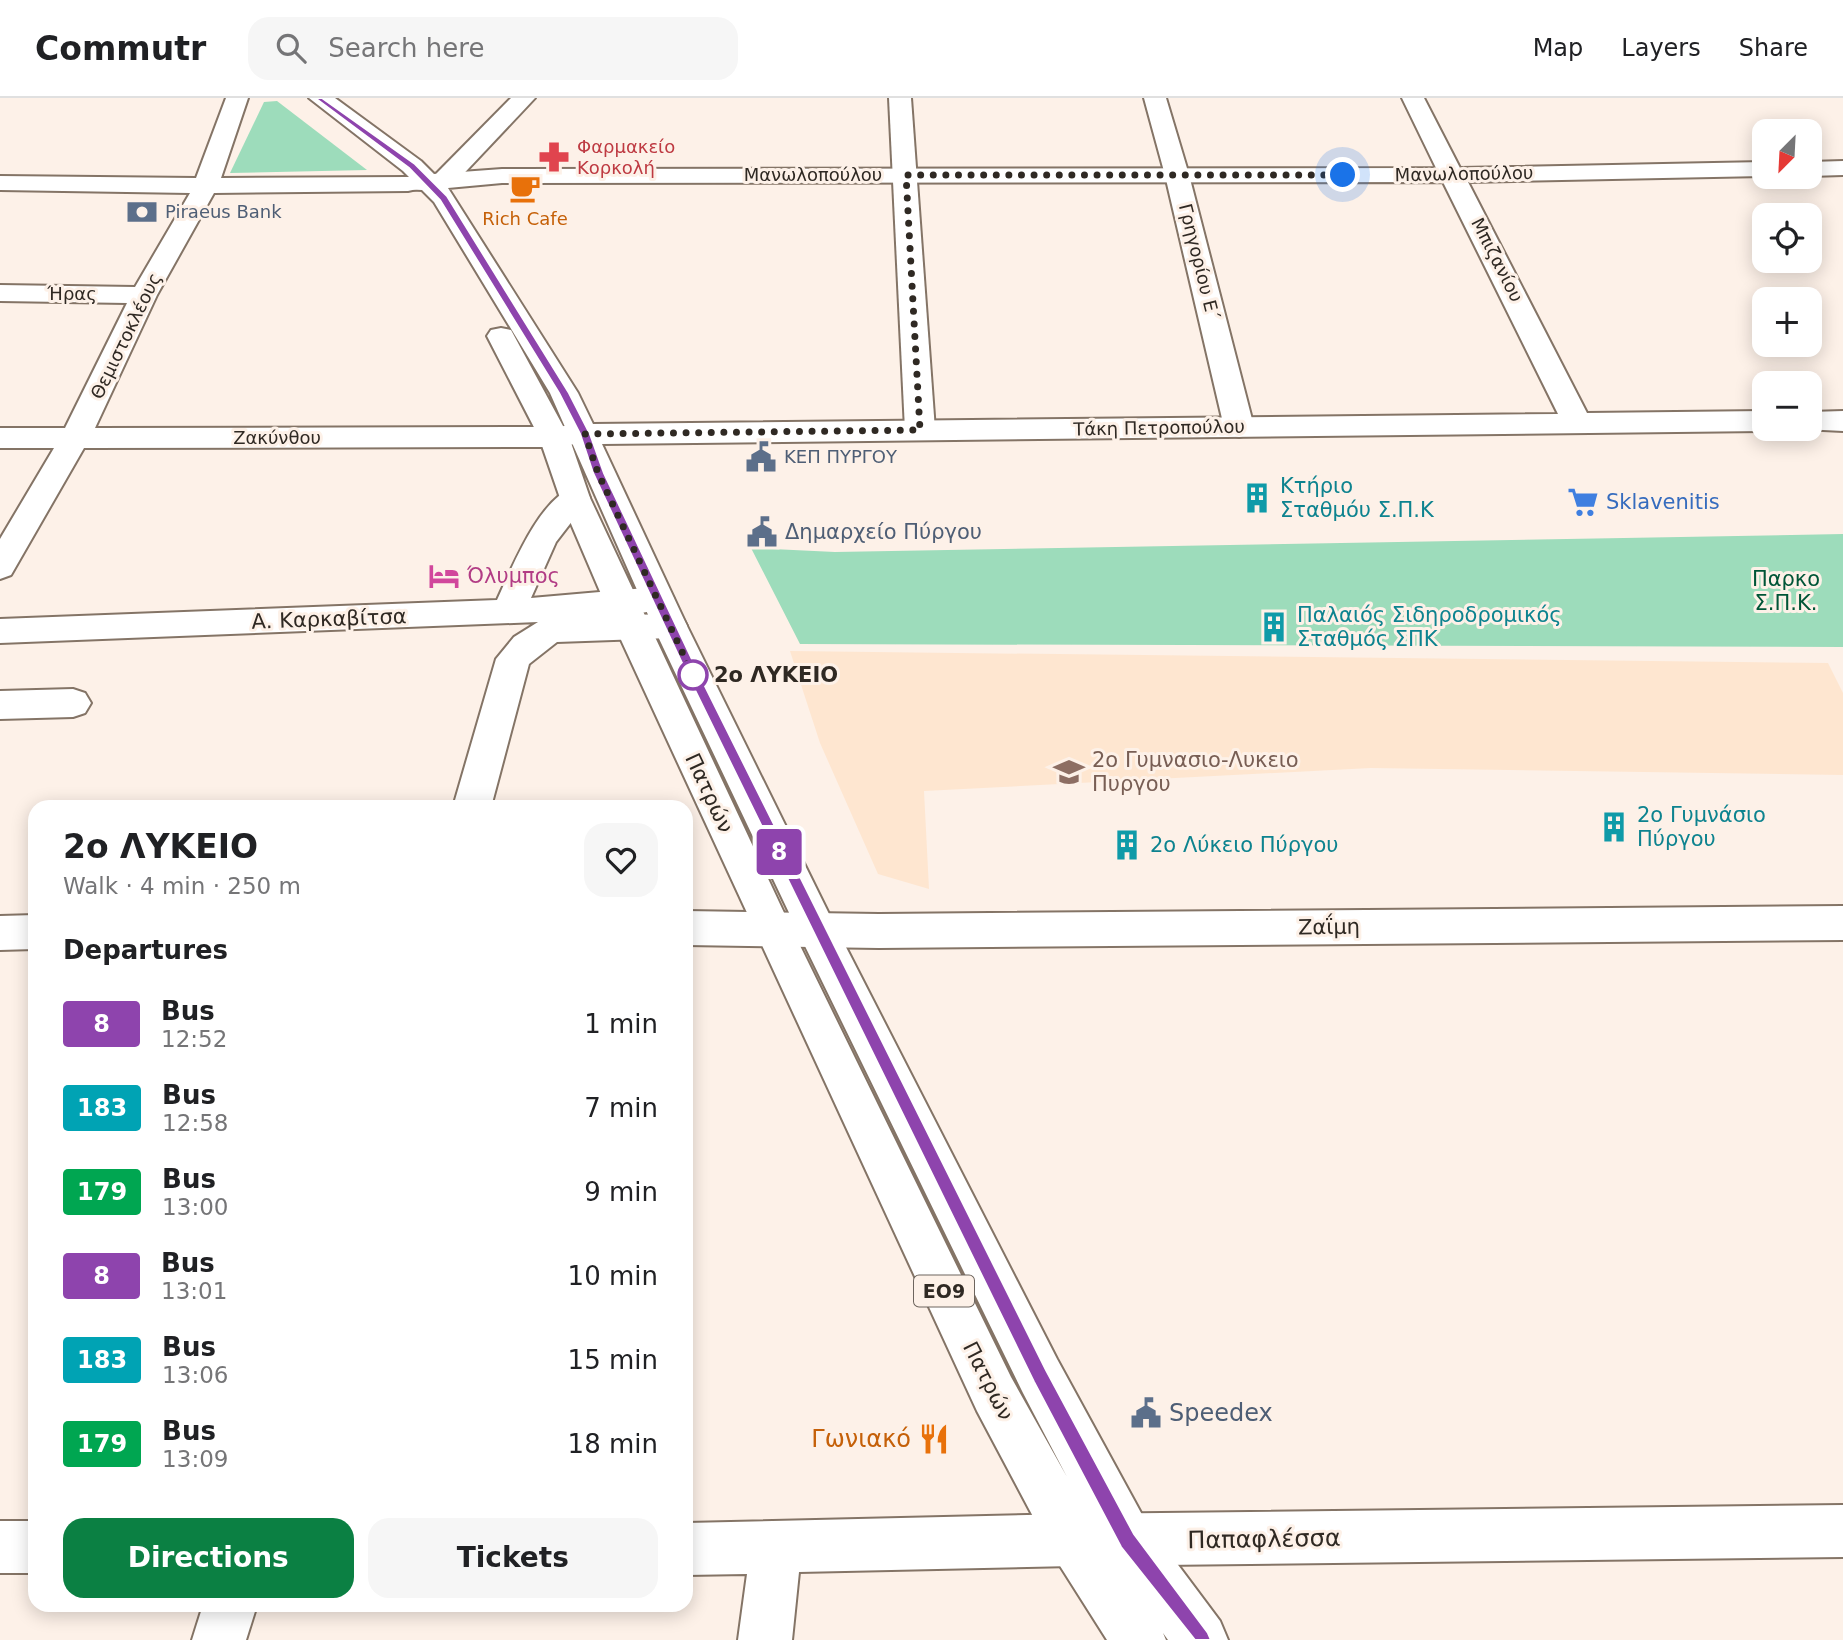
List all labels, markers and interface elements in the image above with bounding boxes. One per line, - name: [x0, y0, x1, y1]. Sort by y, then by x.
- search box: [248, 17, 738, 80]
- text: Commutr: [35, 29, 206, 68]
- icon: search: [272, 29, 310, 67]
- text: Search here: [328, 33, 484, 63]
- text: Map: [1533, 34, 1583, 62]
- text: Layers: [1621, 34, 1701, 62]
- text: Share: [1739, 34, 1808, 62]
- north arrow: [1752, 119, 1822, 189]
- map controls: [1752, 119, 1822, 441]
- place label: Φαρμακείο Κορκολή: [577, 136, 675, 178]
- pharmacy icon: Φαρμακείο Κορκολή: [537, 140, 571, 174]
- your location: [1325, 157, 1360, 192]
- street label: Μανωλοπούλου: [1395, 162, 1533, 185]
- street label: Μανωλοπούλου: [744, 164, 882, 185]
- cafe icon: Rich Cafe: [508, 171, 542, 205]
- bank icon: Piraeus Bank: [125, 195, 159, 229]
- place label: Piraeus Bank: [165, 201, 282, 222]
- street label: Γρηγορίου Ε΄: [1175, 201, 1224, 322]
- button: locate: [1752, 203, 1822, 273]
- place label: Rich Cafe: [482, 208, 568, 229]
- street label: Μπιζανίου: [1467, 214, 1528, 305]
- street label: Θεμιστοκλέους: [86, 269, 165, 402]
- street label: Ήρας: [46, 283, 97, 304]
- button: +: [1752, 287, 1822, 357]
- button: −: [1752, 371, 1822, 441]
- street label: Τάκη Πετροπούλου: [1072, 416, 1245, 440]
- street label: Ζακύνθου: [233, 427, 321, 448]
- public building icon: ΚΕΠ ΠΥΡΓΟΥ: [744, 440, 778, 474]
- place label: ΚΕΠ ΠΥΡΓΟΥ: [784, 446, 898, 467]
- place label: Κτήριο Σταθμόυ Σ.Π.Κ: [1280, 474, 1435, 522]
- building icon: Κτήριο Σταθμόυ Σ.Π.Κ: [1240, 481, 1274, 515]
- supermarket icon: Sklavenitis: [1566, 485, 1600, 519]
- place label: Sklavenitis: [1606, 490, 1720, 514]
- public building icon: Δημαρχείο Πύργου: [745, 515, 779, 549]
- place label: Δημαρχείο Πύργου: [785, 520, 982, 544]
- hotel icon: Όλυμπος: [427, 559, 461, 593]
- place label: Όλυμπος: [466, 564, 560, 588]
- park label: Παρκο Σ.Π.Κ.: [1752, 567, 1820, 615]
- place label: Παλαιός Σιδηροδρομικός Σταθμός ΣΠΚ: [1297, 603, 1562, 651]
- street label: Α. Καρκαβίτσα: [251, 604, 407, 634]
- building icon: Παλαιός Σιδηροδρομικός Σταθμός ΣΠΚ: [1257, 610, 1291, 644]
- marker: 2ο ΛΥΚΕΙΟ: [678, 660, 708, 690]
- place label: 2ο ΛΥΚΕΙΟ: [714, 663, 838, 687]
- place label: 2ο Γυμνασιο-Λυκειο Πυργου: [1092, 748, 1299, 796]
- street label: Πατρών: [680, 749, 738, 837]
- school or university icon: 2ο Γυμνασιο-Λυκειο Πυργου: [1052, 755, 1086, 789]
- place label: 2ο Γυμνάσιο Πύργου: [1637, 803, 1766, 851]
- building icon: 2ο Γυμνάσιο Πύργου: [1597, 810, 1631, 844]
- button: heart: [584, 823, 658, 897]
- text: 2ο ΛΥΚΕΙΟ: [63, 827, 258, 866]
- building icon: 2ο Λύκειο Πύργου: [1110, 828, 1144, 862]
- line badge: 8: [756, 829, 802, 875]
- place label: 2ο Λύκειο Πύργου: [1150, 833, 1338, 857]
- text: 8: [771, 838, 787, 866]
- text: Walk · 4 min · 250 m: [63, 873, 301, 899]
- street label: Ζαΐμη: [1298, 912, 1360, 940]
- text: Departures: [63, 935, 228, 965]
- text: Bus: [161, 996, 215, 1026]
- text: 1 min: [584, 1009, 658, 1039]
- text: 8: [93, 1010, 110, 1038]
- text: 12:52: [161, 1026, 227, 1052]
- text: Bus: [162, 1080, 216, 1110]
- text: 7 min: [584, 1093, 658, 1123]
- text: 183: [77, 1094, 127, 1122]
- text: 12:58: [162, 1110, 228, 1136]
- text: Bus: [162, 1164, 216, 1194]
- text: 9 min: [584, 1177, 658, 1207]
- text: 179: [77, 1178, 127, 1206]
- text: 13:00: [162, 1194, 228, 1220]
- text: Bus: [161, 1248, 215, 1278]
- text: 10 min: [568, 1261, 658, 1291]
- text: 8: [93, 1262, 110, 1290]
- road number: ΕΟ9: [914, 1275, 974, 1306]
- text: 13:01: [161, 1278, 227, 1304]
- text: Bus: [162, 1332, 216, 1362]
- street label: Πατρών: [958, 1338, 1018, 1424]
- text: 15 min: [568, 1345, 658, 1375]
- text: 183: [77, 1346, 127, 1374]
- text: 13:06: [162, 1362, 228, 1388]
- public building icon: Speedex: [1129, 1396, 1163, 1430]
- place label: Speedex: [1169, 1399, 1273, 1427]
- text: Bus: [162, 1416, 216, 1446]
- restaurant icon: Γωνιακό: [917, 1422, 951, 1456]
- place label: Γωνιακό: [811, 1425, 911, 1453]
- text: 18 min: [568, 1429, 658, 1459]
- text: 179: [77, 1430, 127, 1458]
- text: 13:09: [162, 1446, 228, 1472]
- button: Directions: [63, 1518, 354, 1598]
- button: Tickets: [368, 1518, 658, 1598]
- street label: Παπαφλέσσα: [1187, 1524, 1341, 1554]

